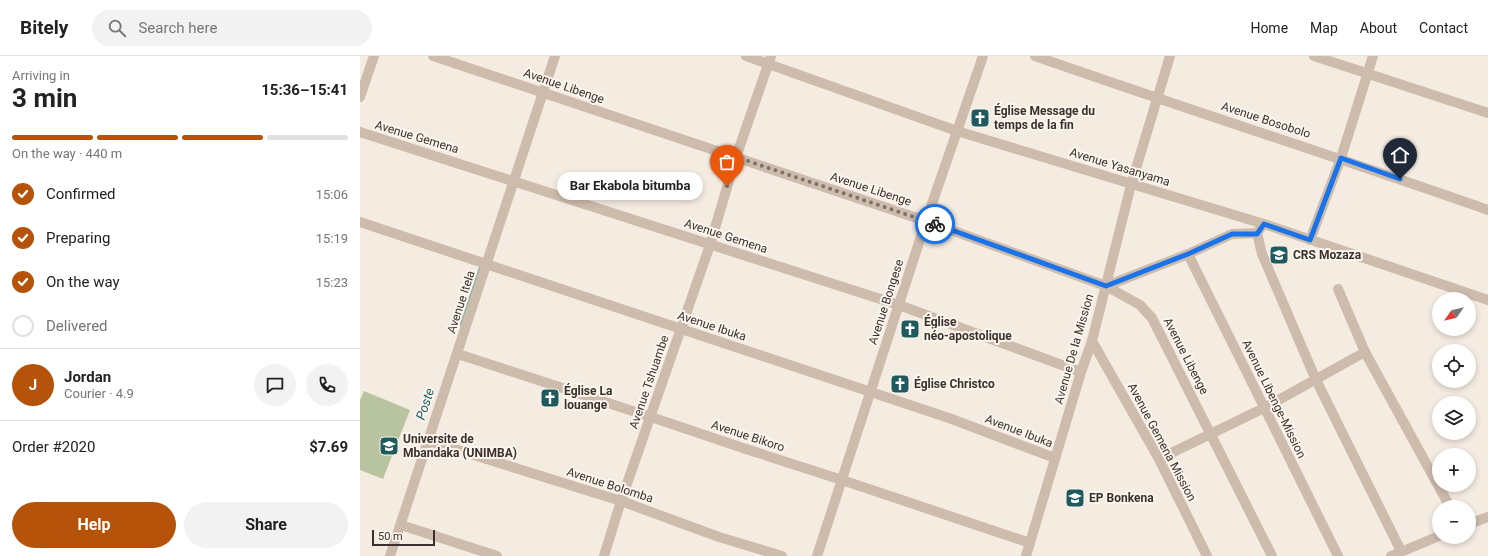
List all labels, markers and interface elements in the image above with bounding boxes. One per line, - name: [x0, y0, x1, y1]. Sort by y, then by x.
- search box: [92, 10, 372, 46]
- text: Bitely: [20, 16, 68, 39]
- icon: search: [106, 17, 128, 39]
- text: Search here: [138, 19, 217, 37]
- text: Home: [1250, 20, 1288, 36]
- text: Map: [1310, 20, 1338, 36]
- text: About: [1360, 20, 1397, 36]
- text: Contact: [1419, 20, 1468, 36]
- street label: Avenue Libenge: [522, 66, 606, 106]
- text: Arriving in: [12, 68, 70, 83]
- text: 15:36–15:41: [261, 81, 348, 99]
- text: 3 min: [12, 83, 77, 113]
- street label: Avenue Bosobolo: [1220, 99, 1312, 141]
- place label: Église Message du temps de la fin: [994, 103, 1095, 132]
- church icon: Église Message du temps de la fin: [969, 107, 991, 129]
- street label: Avenue Gemena: [373, 118, 461, 156]
- pin: [1383, 138, 1417, 179]
- icon: home: [1389, 144, 1411, 166]
- pin: [710, 145, 744, 186]
- street label: Avenue Yasanyama: [1068, 145, 1172, 189]
- text: On the way · 440 m: [12, 146, 122, 161]
- icon: bag: [716, 151, 738, 173]
- street label: Avenue Libenge: [829, 169, 913, 209]
- callout: Bar Ekabola bitumba: [557, 172, 703, 200]
- text: Bar Ekabola bitumba: [570, 178, 690, 193]
- icon: check: [12, 183, 34, 205]
- text: Confirmed: [46, 185, 116, 203]
- text: 15:06: [316, 187, 348, 202]
- courier: [915, 204, 955, 244]
- icon: bike: [924, 213, 946, 235]
- street label: Avenue Gemena: [683, 216, 769, 256]
- icon: check: [12, 227, 34, 249]
- text: Preparing: [46, 229, 110, 247]
- text: 15:19: [316, 231, 348, 246]
- school or university icon: CRS Mozaza: [1268, 244, 1290, 266]
- place label: CRS Mozaza: [1293, 248, 1362, 262]
- street label: Avenue Bongese: [866, 258, 906, 346]
- street label: Avenue Itela: [444, 269, 478, 335]
- icon: check: [12, 271, 34, 293]
- text: On the way: [46, 273, 120, 291]
- text: 15:23: [316, 275, 348, 290]
- street label: Avenue De la Mission: [1052, 292, 1096, 406]
- north arrow: [1432, 292, 1476, 336]
- map controls: [1432, 292, 1476, 544]
- street label: Avenue Ibuka: [676, 308, 748, 344]
- place label: Église néo-apostolique: [924, 314, 1012, 343]
- street label: Avenue Libenge: [1161, 315, 1211, 397]
- text: Delivered: [46, 317, 108, 335]
- church icon: Église néo-apostolique: [899, 318, 921, 340]
- street label: Avenue Tshuambe: [626, 333, 672, 431]
- street label: Avenue Libenge-Mission: [1239, 338, 1309, 460]
- button: locate: [1432, 344, 1476, 388]
- button: chat: [254, 364, 296, 406]
- button: phone: [306, 364, 348, 406]
- text: Jordan: [64, 368, 111, 386]
- church icon: Église Christco: [889, 373, 911, 395]
- text: J: [29, 376, 37, 394]
- place label: Église Christco: [914, 376, 995, 391]
- street label: Avenue Gemena Mission: [1125, 380, 1199, 504]
- place label: Église La louange: [564, 383, 613, 412]
- text: Courier · 4.9: [64, 386, 134, 401]
- water label: Poste: [413, 386, 437, 422]
- church icon: Église La louange: [539, 387, 561, 409]
- button: layers: [1432, 396, 1476, 440]
- street label: Avenue Ibuka: [983, 412, 1055, 450]
- street label: Avenue Bikoro: [710, 418, 787, 454]
- place label: Universite de Mbandaka (UNIMBA): [403, 432, 517, 460]
- school or university icon: Universite de Mbandaka (UNIMBA): [378, 435, 400, 457]
- text: Order #2020: [12, 438, 95, 456]
- text: $7.69: [309, 438, 348, 456]
- button: +: [1432, 448, 1476, 492]
- street label: Avenue Bolomba: [565, 464, 655, 506]
- school or university icon: EP Bonkena: [1064, 487, 1086, 509]
- place label: EP Bonkena: [1089, 491, 1154, 505]
- button: −: [1432, 500, 1476, 544]
- button: Help: [12, 502, 176, 548]
- button: Share: [184, 502, 348, 548]
- scale bar: [372, 528, 435, 547]
- text: 50 m: [378, 530, 403, 543]

